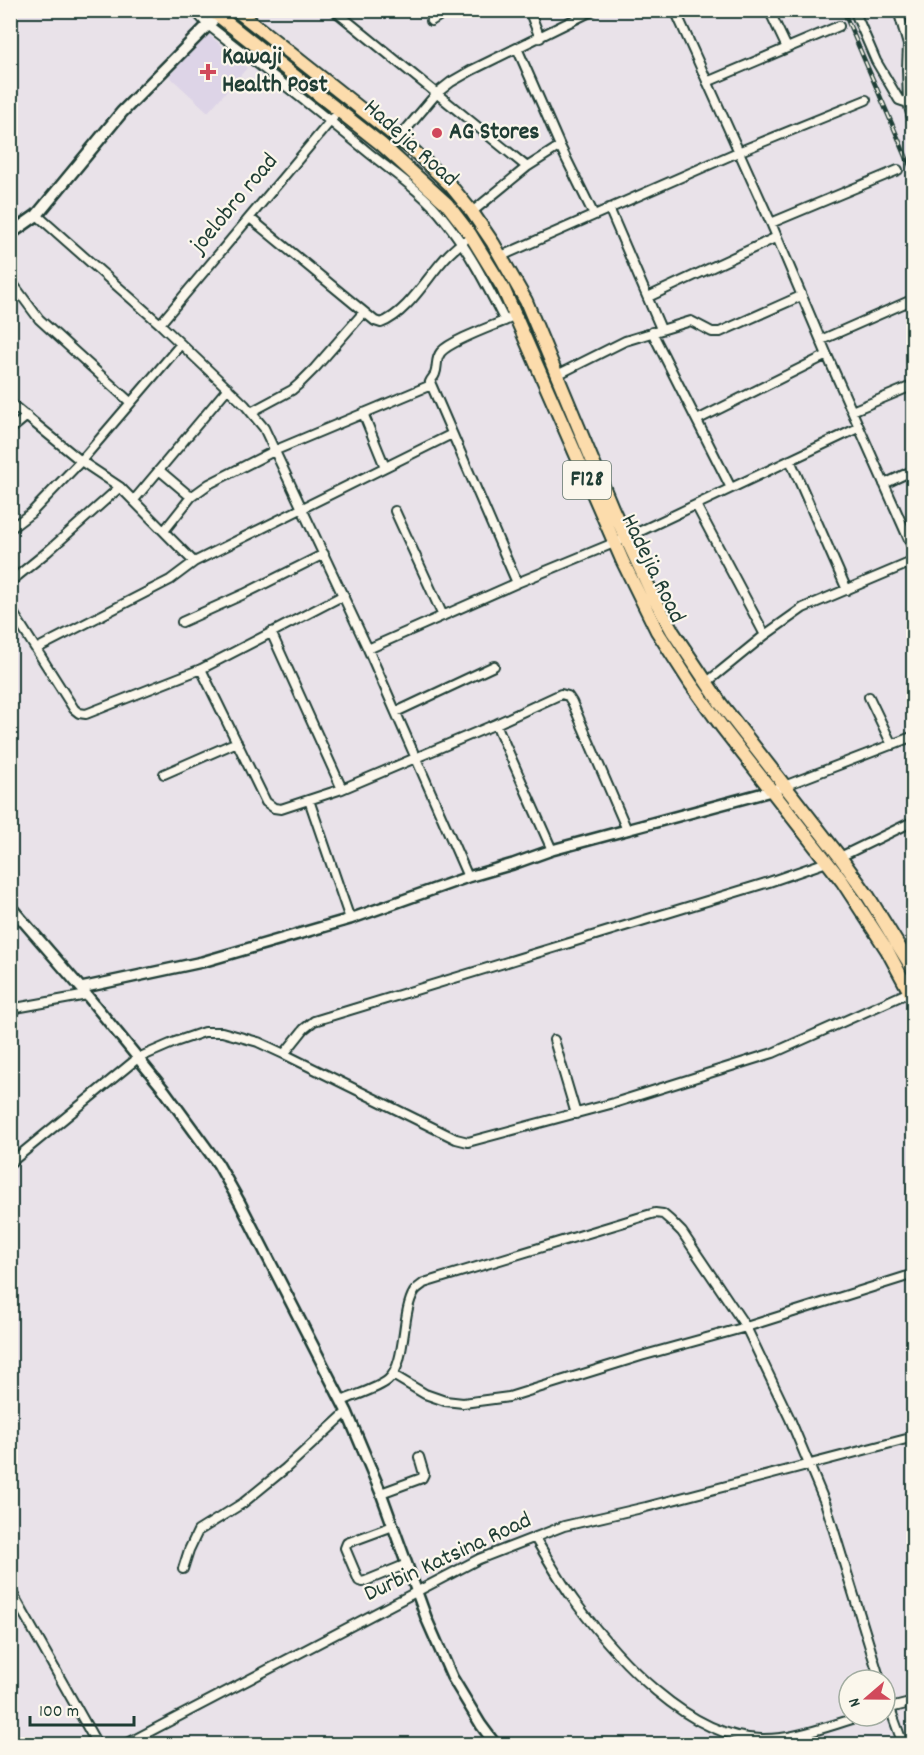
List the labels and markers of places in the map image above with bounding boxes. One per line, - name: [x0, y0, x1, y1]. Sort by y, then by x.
- place label: Kawaji Health Post: [222, 41, 328, 103]
- marker: Kawaji Health Post: [199, 63, 217, 81]
- place label: AG Stores: [449, 116, 539, 150]
- marker: AG Stores: [430, 126, 444, 140]

